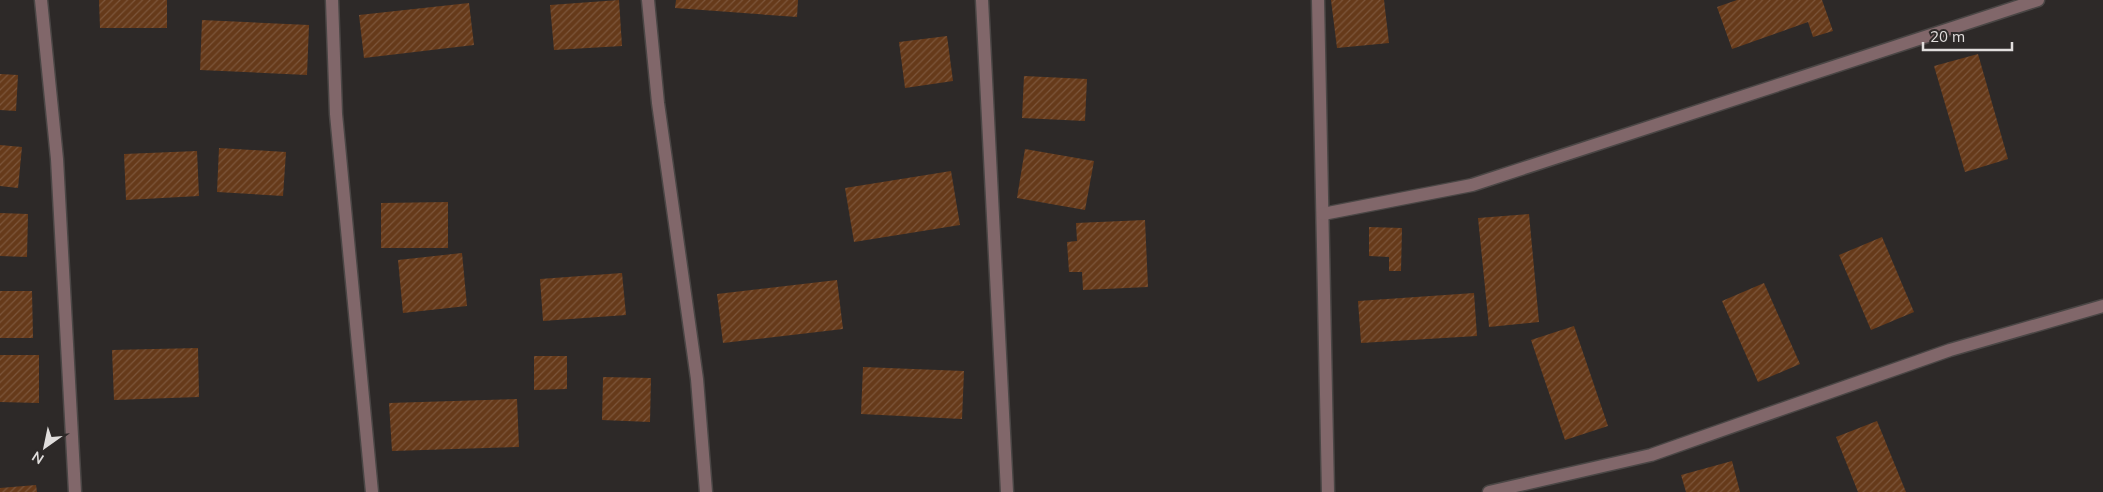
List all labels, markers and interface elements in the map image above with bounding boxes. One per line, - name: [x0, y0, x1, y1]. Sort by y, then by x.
- scale bar: [1923, 20, 2012, 52]
- text: 20 m: [1930, 27, 1965, 46]
- north arrow: [20, 422, 70, 472]
- text: N: [29, 447, 47, 468]

